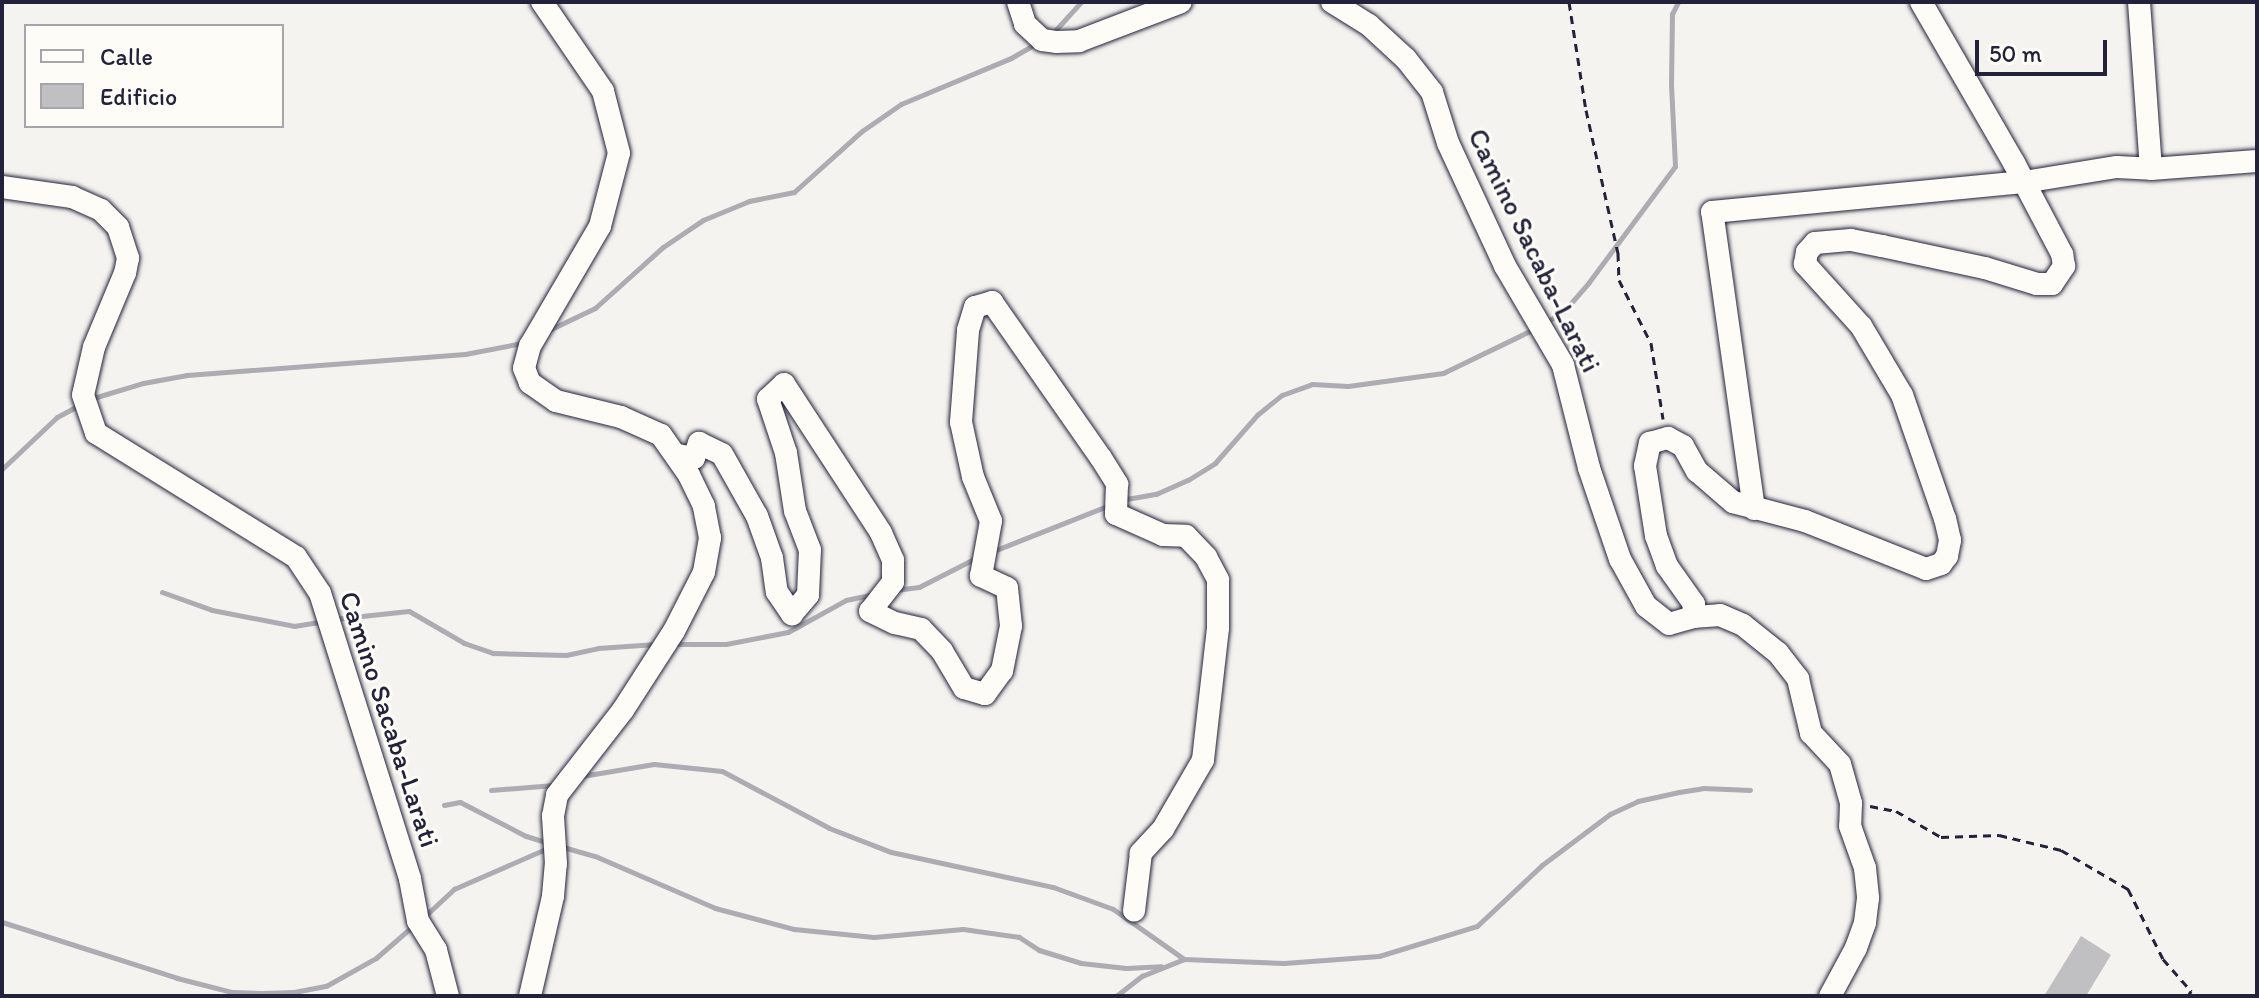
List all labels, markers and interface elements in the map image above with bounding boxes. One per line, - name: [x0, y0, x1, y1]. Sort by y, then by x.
- legend: [24, 24, 284, 128]
- scale bar: [1979, 24, 2111, 74]
- text: 50 m: [1989, 39, 2042, 68]
- text: Calle: [100, 42, 153, 71]
- text: Edificio: [100, 82, 177, 111]
- street label: Camino Sacaba-Larati: [1461, 122, 1609, 378]
- street label: Camino Sacaba-Larati: [333, 587, 447, 851]

